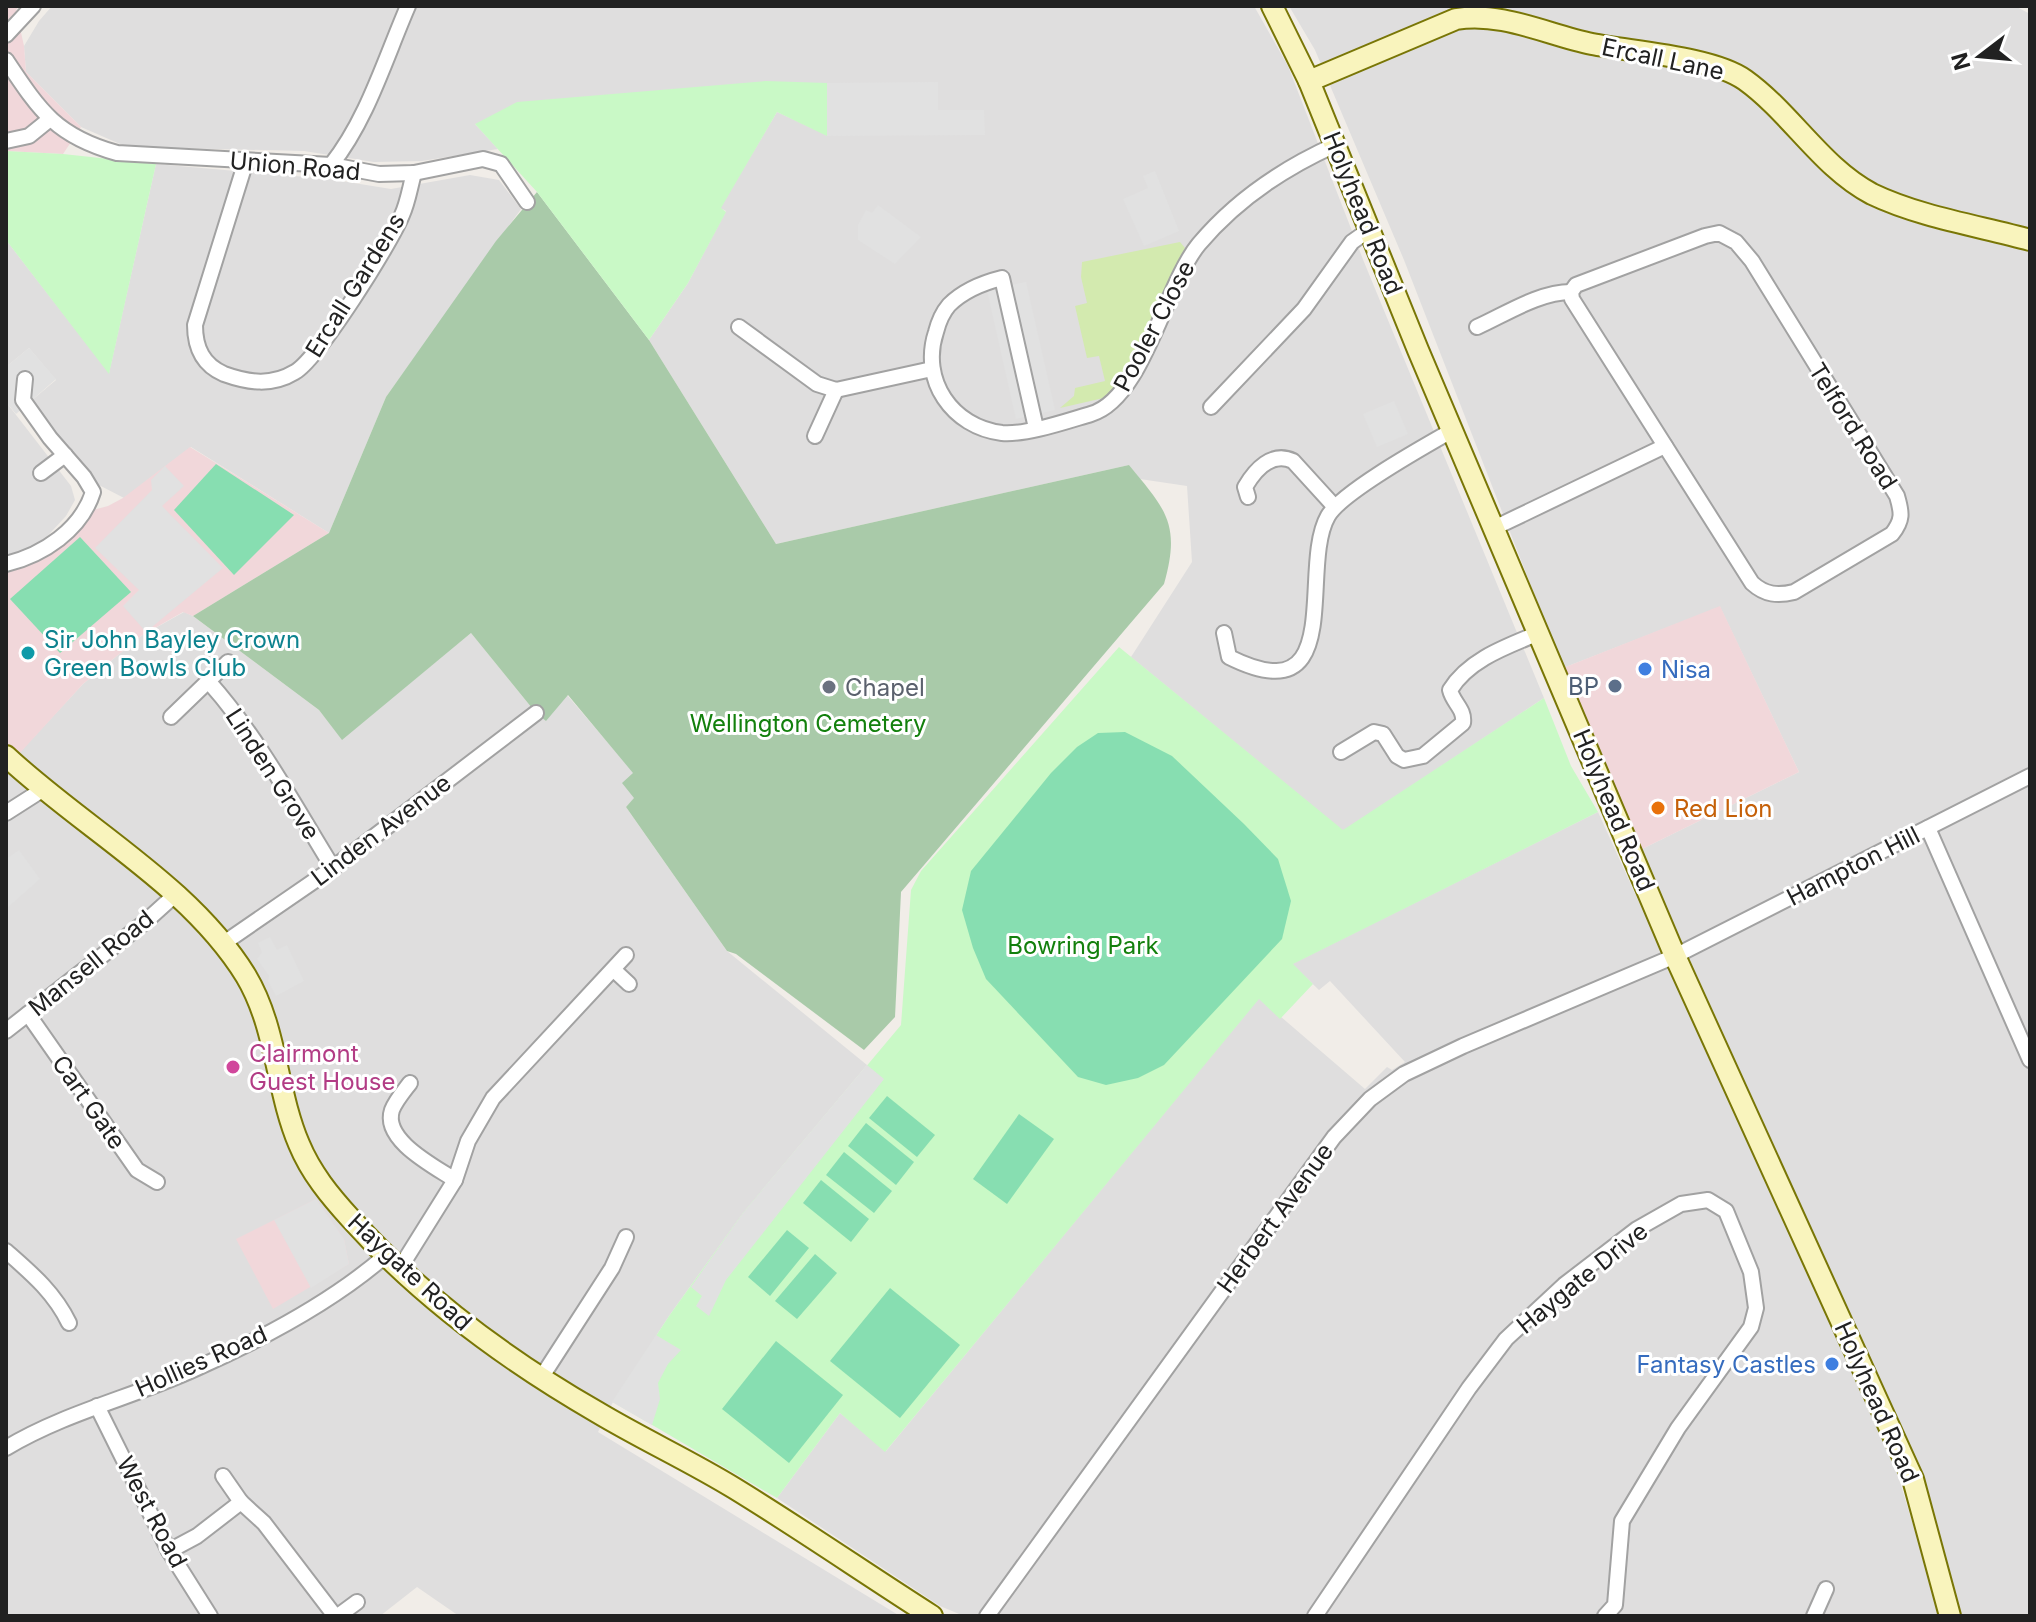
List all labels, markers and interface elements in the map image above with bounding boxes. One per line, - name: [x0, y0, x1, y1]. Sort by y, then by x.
- north arrow: [1940, 16, 2020, 96]
- street label: Ercall Lane: [1599, 32, 1727, 86]
- text: N: [1946, 50, 1976, 73]
- street label: Holyhead Road: [1317, 127, 1409, 299]
- street label: Union Road: [228, 146, 362, 186]
- street label: Ercall Gardens: [299, 208, 411, 362]
- street label: Pooler Close: [1107, 256, 1201, 396]
- street label: Telford Road: [1803, 357, 1903, 495]
- place label: Sir John Bayley Crown Green Bowls Club: [44, 625, 300, 682]
- marker: Sir John Bayley Crown Green Bowls Club: [19, 644, 37, 662]
- place label: Nisa: [1661, 655, 1711, 684]
- marker: Nisa: [1636, 660, 1654, 678]
- place label: BP: [1568, 672, 1599, 701]
- place label: Chapel: [845, 673, 925, 702]
- marker: BP: [1606, 677, 1624, 695]
- marker: Chapel: [820, 678, 838, 696]
- street label: Linden Grove: [220, 703, 326, 845]
- park label: Wellington Cemetery: [690, 709, 926, 738]
- street label: Holyhead Road: [1567, 725, 1661, 895]
- street label: Linden Avenue: [305, 768, 457, 892]
- place label: Red Lion: [1674, 794, 1772, 823]
- marker: Red Lion: [1649, 799, 1667, 817]
- street label: Hampton Hill: [1782, 820, 1924, 912]
- street label: Mansell Road: [23, 904, 159, 1022]
- park label: Bowring Park: [1007, 931, 1159, 960]
- place label: Clairmont Guest House: [249, 1039, 395, 1096]
- street label: Cart Gate: [46, 1049, 132, 1155]
- marker: Clairmont Guest House: [224, 1058, 242, 1076]
- street label: Herbert Avenue: [1211, 1137, 1339, 1299]
- street label: Haygate Road: [342, 1207, 478, 1337]
- street label: Haygate Drive: [1511, 1216, 1653, 1340]
- street label: Holyhead Road: [1829, 1317, 1925, 1487]
- street label: Hollies Road: [131, 1319, 271, 1403]
- place label: Fantasy Castles: [1636, 1350, 1816, 1379]
- marker: Fantasy Castles: [1823, 1355, 1841, 1373]
- street label: West Road: [111, 1452, 193, 1572]

